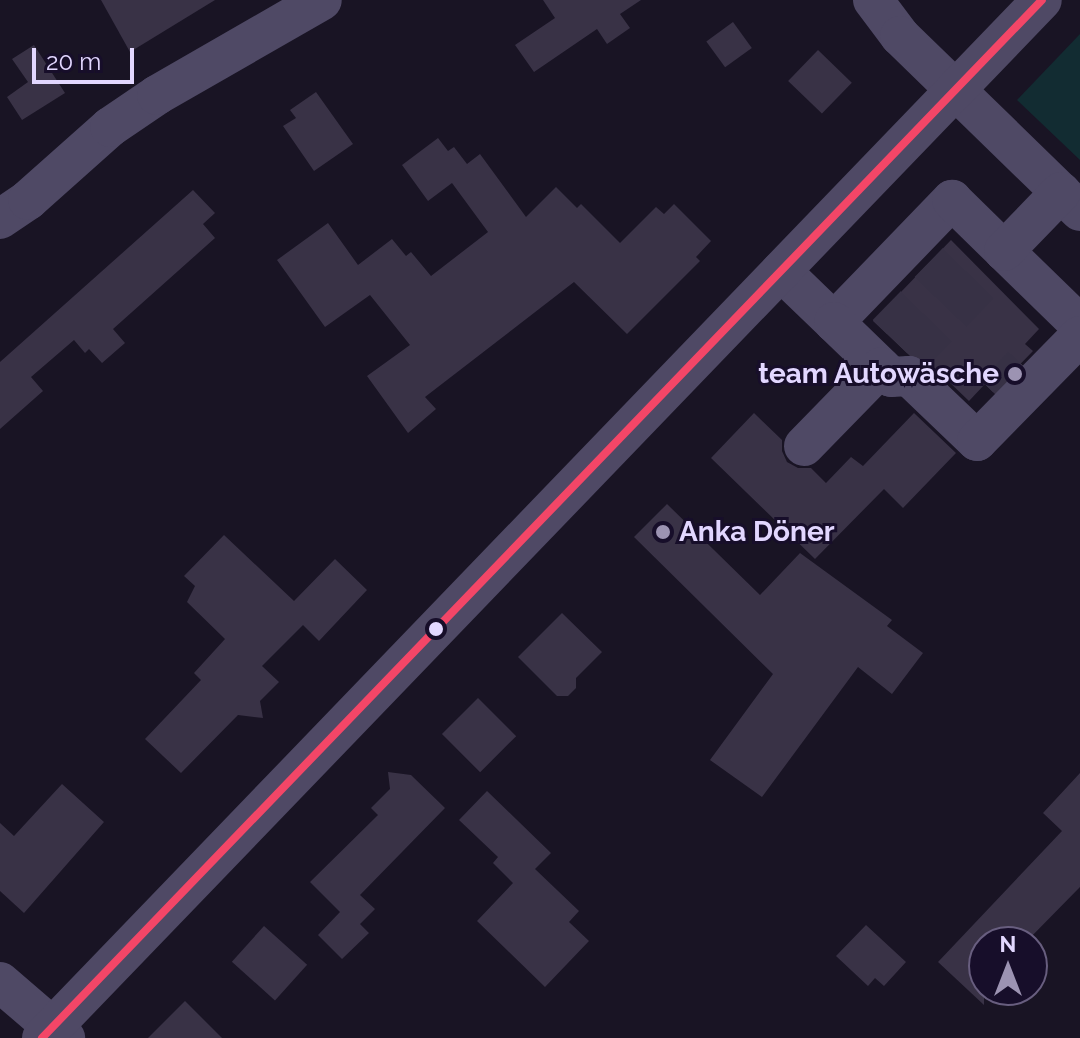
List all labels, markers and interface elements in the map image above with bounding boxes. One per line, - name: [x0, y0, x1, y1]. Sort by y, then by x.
- scale bar: [36, 32, 138, 82]
- text: 20 m: [46, 47, 101, 76]
- place label: team Autowäsche: [757, 357, 999, 391]
- marker: team Autowäsche: [1006, 365, 1024, 383]
- place label: Anka Döner: [679, 515, 835, 549]
- marker: Anka Döner: [654, 523, 672, 541]
- unlabelled marker: [428, 621, 444, 637]
- north arrow: [968, 926, 1048, 1006]
- text: N: [1000, 931, 1016, 957]

